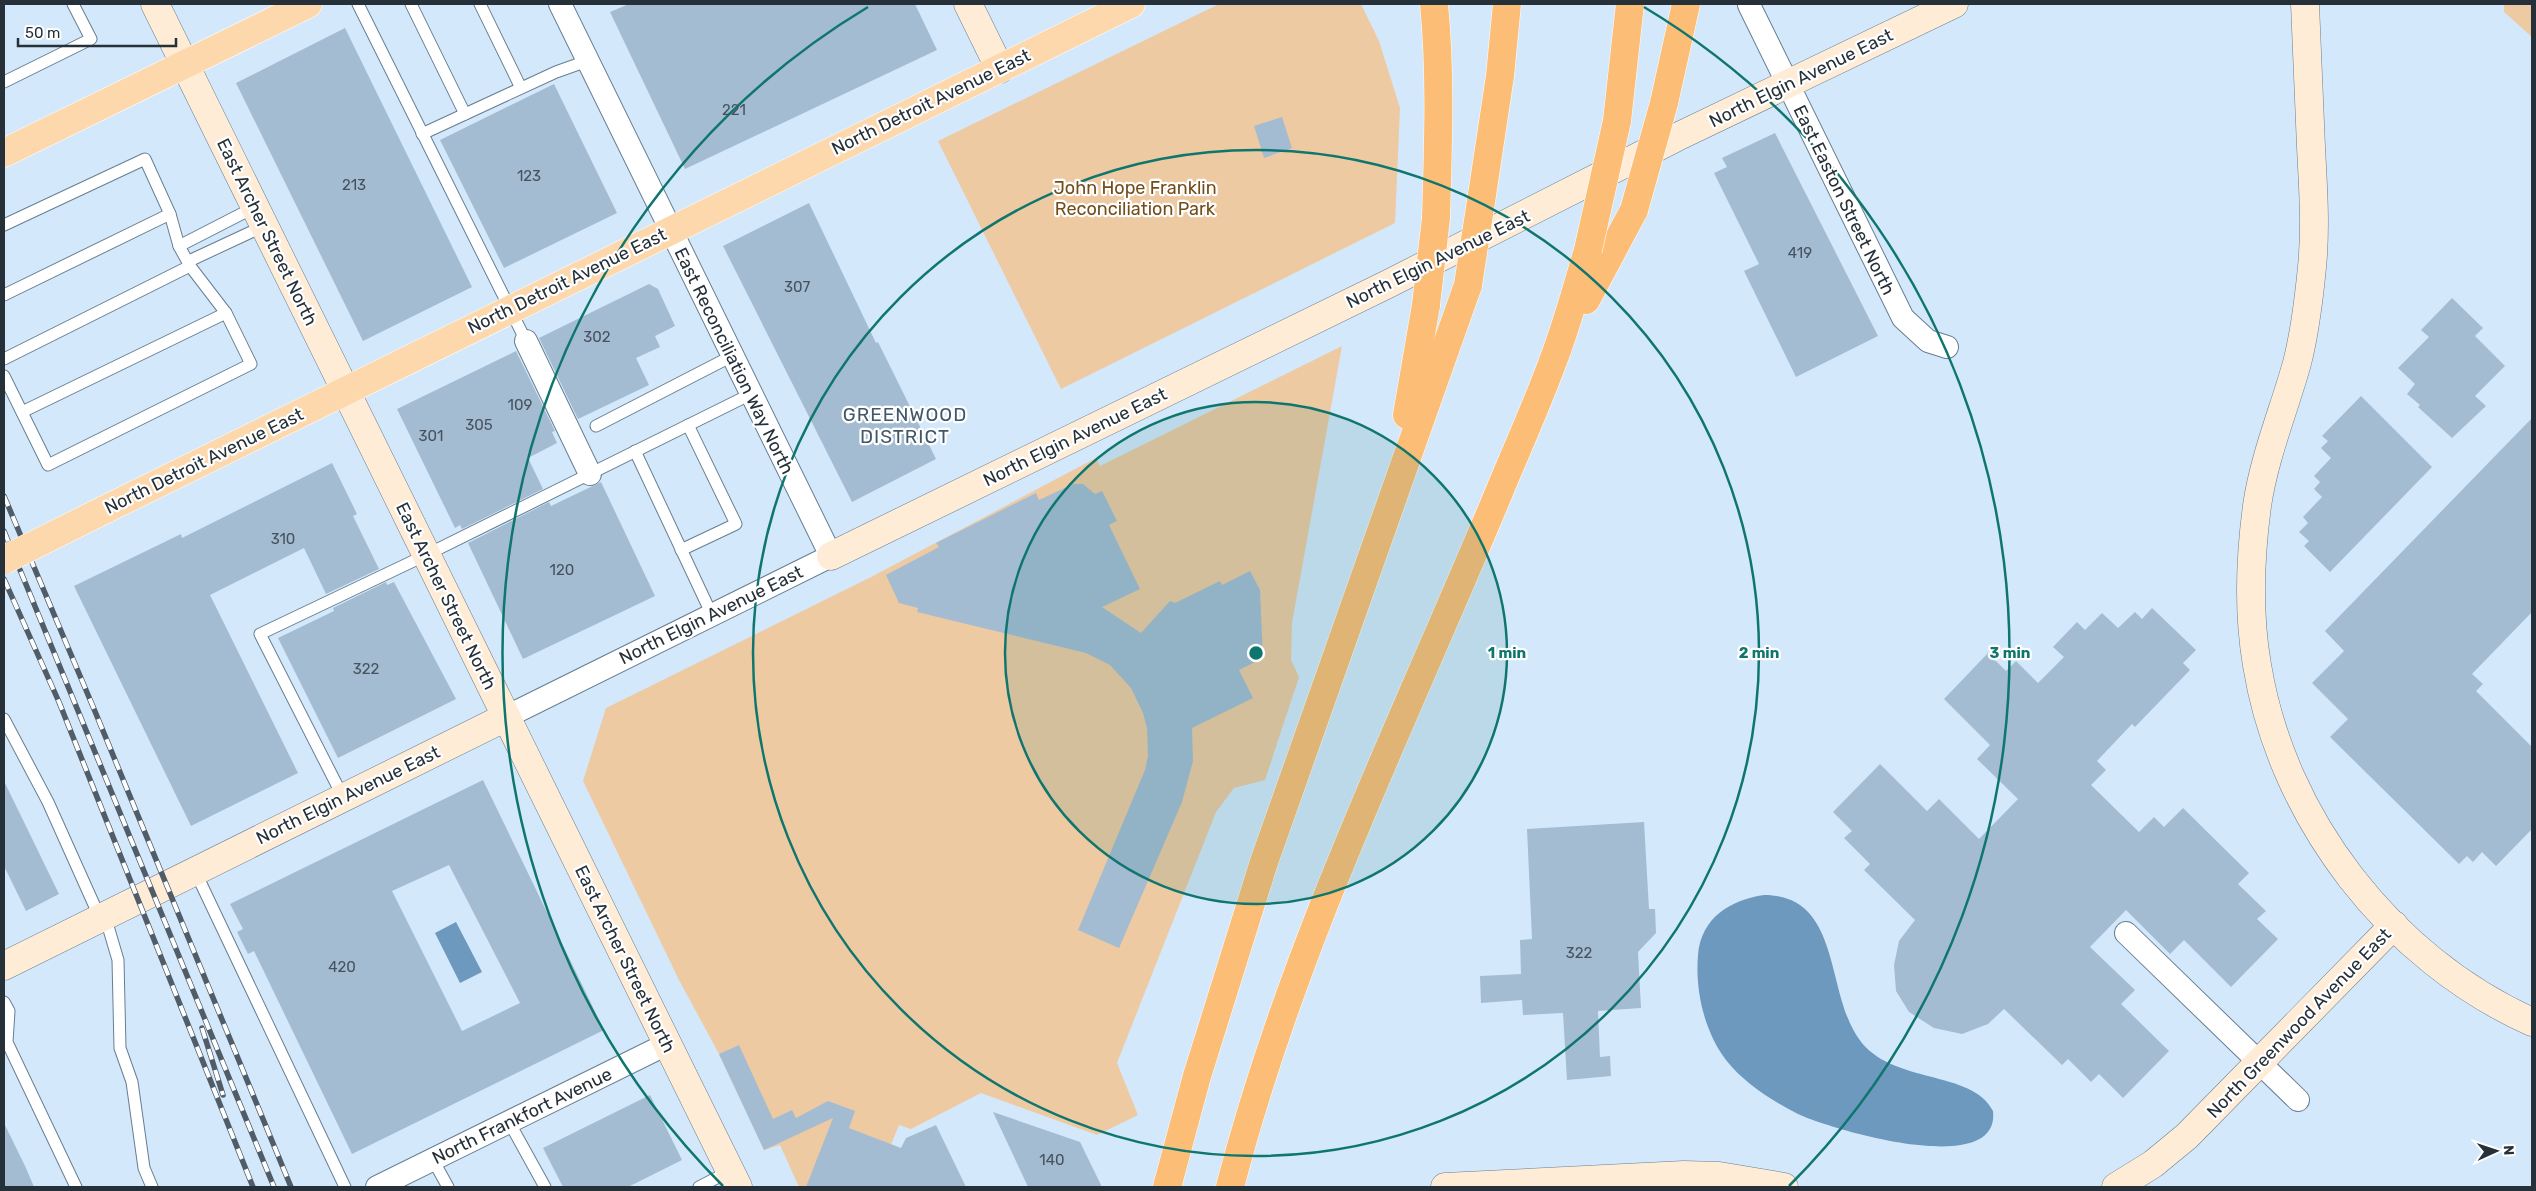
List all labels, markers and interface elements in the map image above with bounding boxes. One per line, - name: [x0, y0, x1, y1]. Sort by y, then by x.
- scale bar: [18, 15, 175, 47]
- text: 50 m: [25, 24, 60, 42]
- street label: North Elgin Avenue East: [1705, 24, 1897, 132]
- street label: North Detroit Avenue East: [828, 44, 1034, 160]
- house number: 221: [722, 101, 746, 119]
- street label: East Easton Street North: [1788, 102, 1900, 298]
- street label: East Archer Street North: [212, 135, 322, 329]
- house number: 123: [517, 167, 541, 185]
- house number: 213: [342, 176, 366, 194]
- park label: John Hope Franklin Reconciliation Park: [1053, 177, 1217, 220]
- street label: North Elgin Avenue East: [1342, 205, 1534, 313]
- street label: North Detroit Avenue East: [464, 223, 670, 339]
- street label: East Reconciliation Way North: [669, 244, 799, 478]
- house number: 419: [1788, 244, 1812, 262]
- house number: 307: [784, 278, 810, 296]
- house number: 302: [583, 328, 611, 346]
- street label: North Elgin Avenue East: [979, 383, 1171, 491]
- house number: 109: [508, 396, 533, 414]
- street label: North Detroit Avenue East: [101, 403, 307, 519]
- district label: GREENWOOD DISTRICT: [843, 403, 967, 448]
- house number: 305: [465, 416, 493, 434]
- house number: 301: [419, 427, 443, 445]
- street label: East Archer Street North: [391, 499, 501, 693]
- house number: 310: [271, 530, 295, 548]
- house number: 120: [550, 561, 574, 579]
- street label: North Elgin Avenue East: [615, 561, 807, 669]
- centre of rings: [1247, 644, 1265, 662]
- text: 1 min: [1488, 644, 1526, 662]
- text: 2 min: [1739, 644, 1779, 662]
- text: 3 min: [1990, 644, 2030, 662]
- house number: 322: [353, 660, 379, 678]
- street label: North Elgin Avenue East: [252, 741, 444, 849]
- street label: East Archer Street North: [570, 862, 680, 1056]
- street label: North Greenwood Avenue East: [2202, 923, 2396, 1123]
- house number: 322: [1566, 944, 1592, 962]
- house number: 420: [328, 958, 356, 976]
- street label: North Frankfort Avenue: [429, 1063, 615, 1169]
- north arrow: [2471, 1126, 2521, 1176]
- text: N: [2500, 1145, 2517, 1156]
- house number: 140: [1039, 1151, 1065, 1169]

